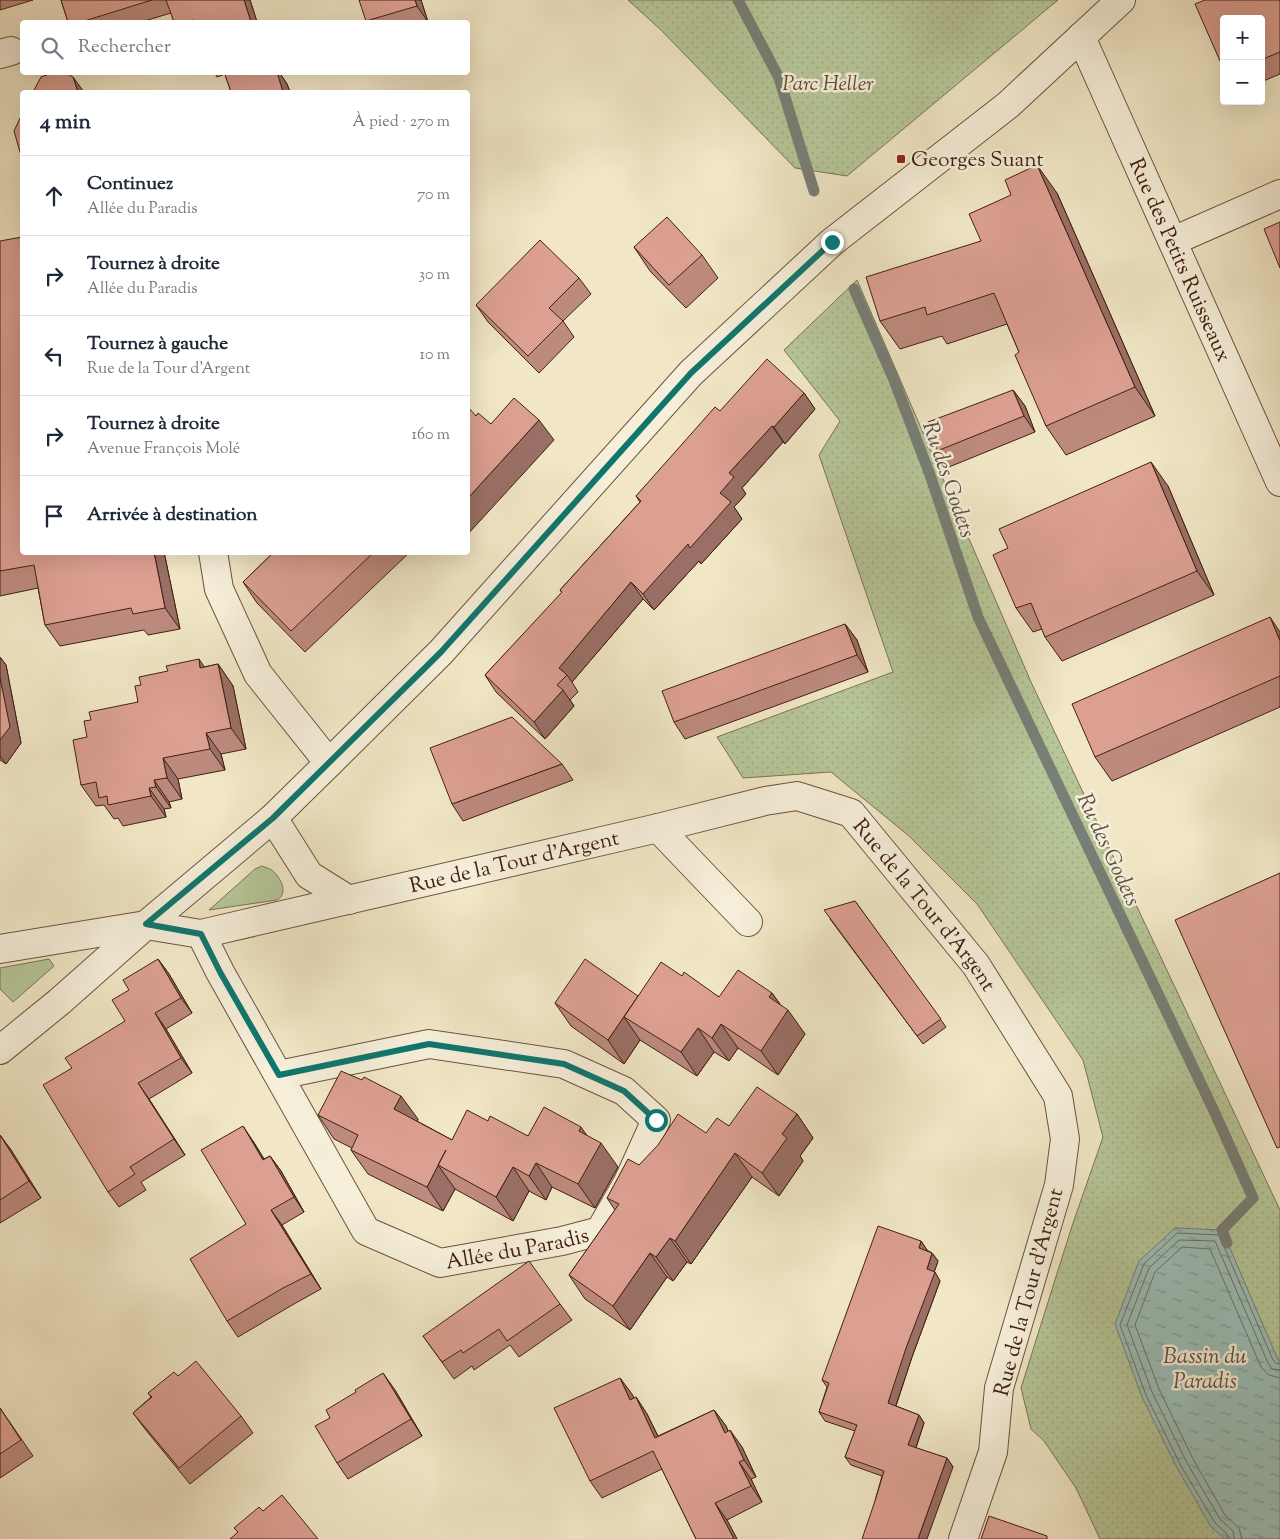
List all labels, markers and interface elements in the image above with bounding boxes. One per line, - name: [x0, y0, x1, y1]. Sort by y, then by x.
- map controls: [1220, 15, 1265, 105]
- button: +: [1220, 15, 1265, 60]
- search box: [20, 20, 470, 75]
- icon: search: [38, 34, 66, 62]
- text: Rechercher: [78, 34, 171, 61]
- button: −: [1220, 60, 1265, 105]
- park label: Parc Heller: [782, 70, 874, 100]
- text: 4 min: [40, 108, 91, 138]
- text: À pied · 270 m: [353, 111, 450, 134]
- place label: Georges Suant: [911, 146, 1044, 176]
- marker: Georges Suant: [895, 153, 907, 165]
- street label: Rue des Petits Ruisseaux: [1120, 154, 1238, 367]
- text: Continuez: [87, 171, 173, 198]
- icon: ahead: [40, 182, 68, 210]
- text: 70 m: [417, 184, 450, 207]
- text: Allée du Paradis: [87, 198, 198, 221]
- route end: [821, 231, 844, 254]
- text: Tournez à droite: [87, 251, 220, 278]
- icon: right: [40, 262, 68, 290]
- text: 30 m: [419, 264, 450, 287]
- text: Allée du Paradis: [87, 278, 198, 301]
- text: Tournez à gauche: [87, 331, 228, 358]
- icon: left: [40, 342, 68, 370]
- text: 10 m: [420, 344, 450, 367]
- text: Rue de la Tour d'Argent: [87, 358, 250, 381]
- text: Tournez à droite: [87, 411, 220, 438]
- water label: Ru des Godets: [912, 417, 982, 543]
- icon: right: [40, 422, 68, 450]
- text: 160 m: [412, 424, 450, 447]
- text: Avenue François Molé: [87, 438, 240, 461]
- icon: arrive: [40, 502, 68, 530]
- text: Arrivée à destination: [87, 502, 258, 529]
- water label: Ru des Godets: [1067, 789, 1147, 912]
- street label: Rue de la Tour d'Argent: [845, 813, 1002, 998]
- street label: Rue de la Tour d'Argent: [407, 825, 622, 902]
- route start: [645, 1109, 668, 1132]
- street label: Rue de la Tour d'Argent: [988, 1185, 1072, 1400]
- street label: Allée du Paradis: [444, 1221, 593, 1279]
- water label: Bassin du Paradis: [1163, 1342, 1247, 1399]

